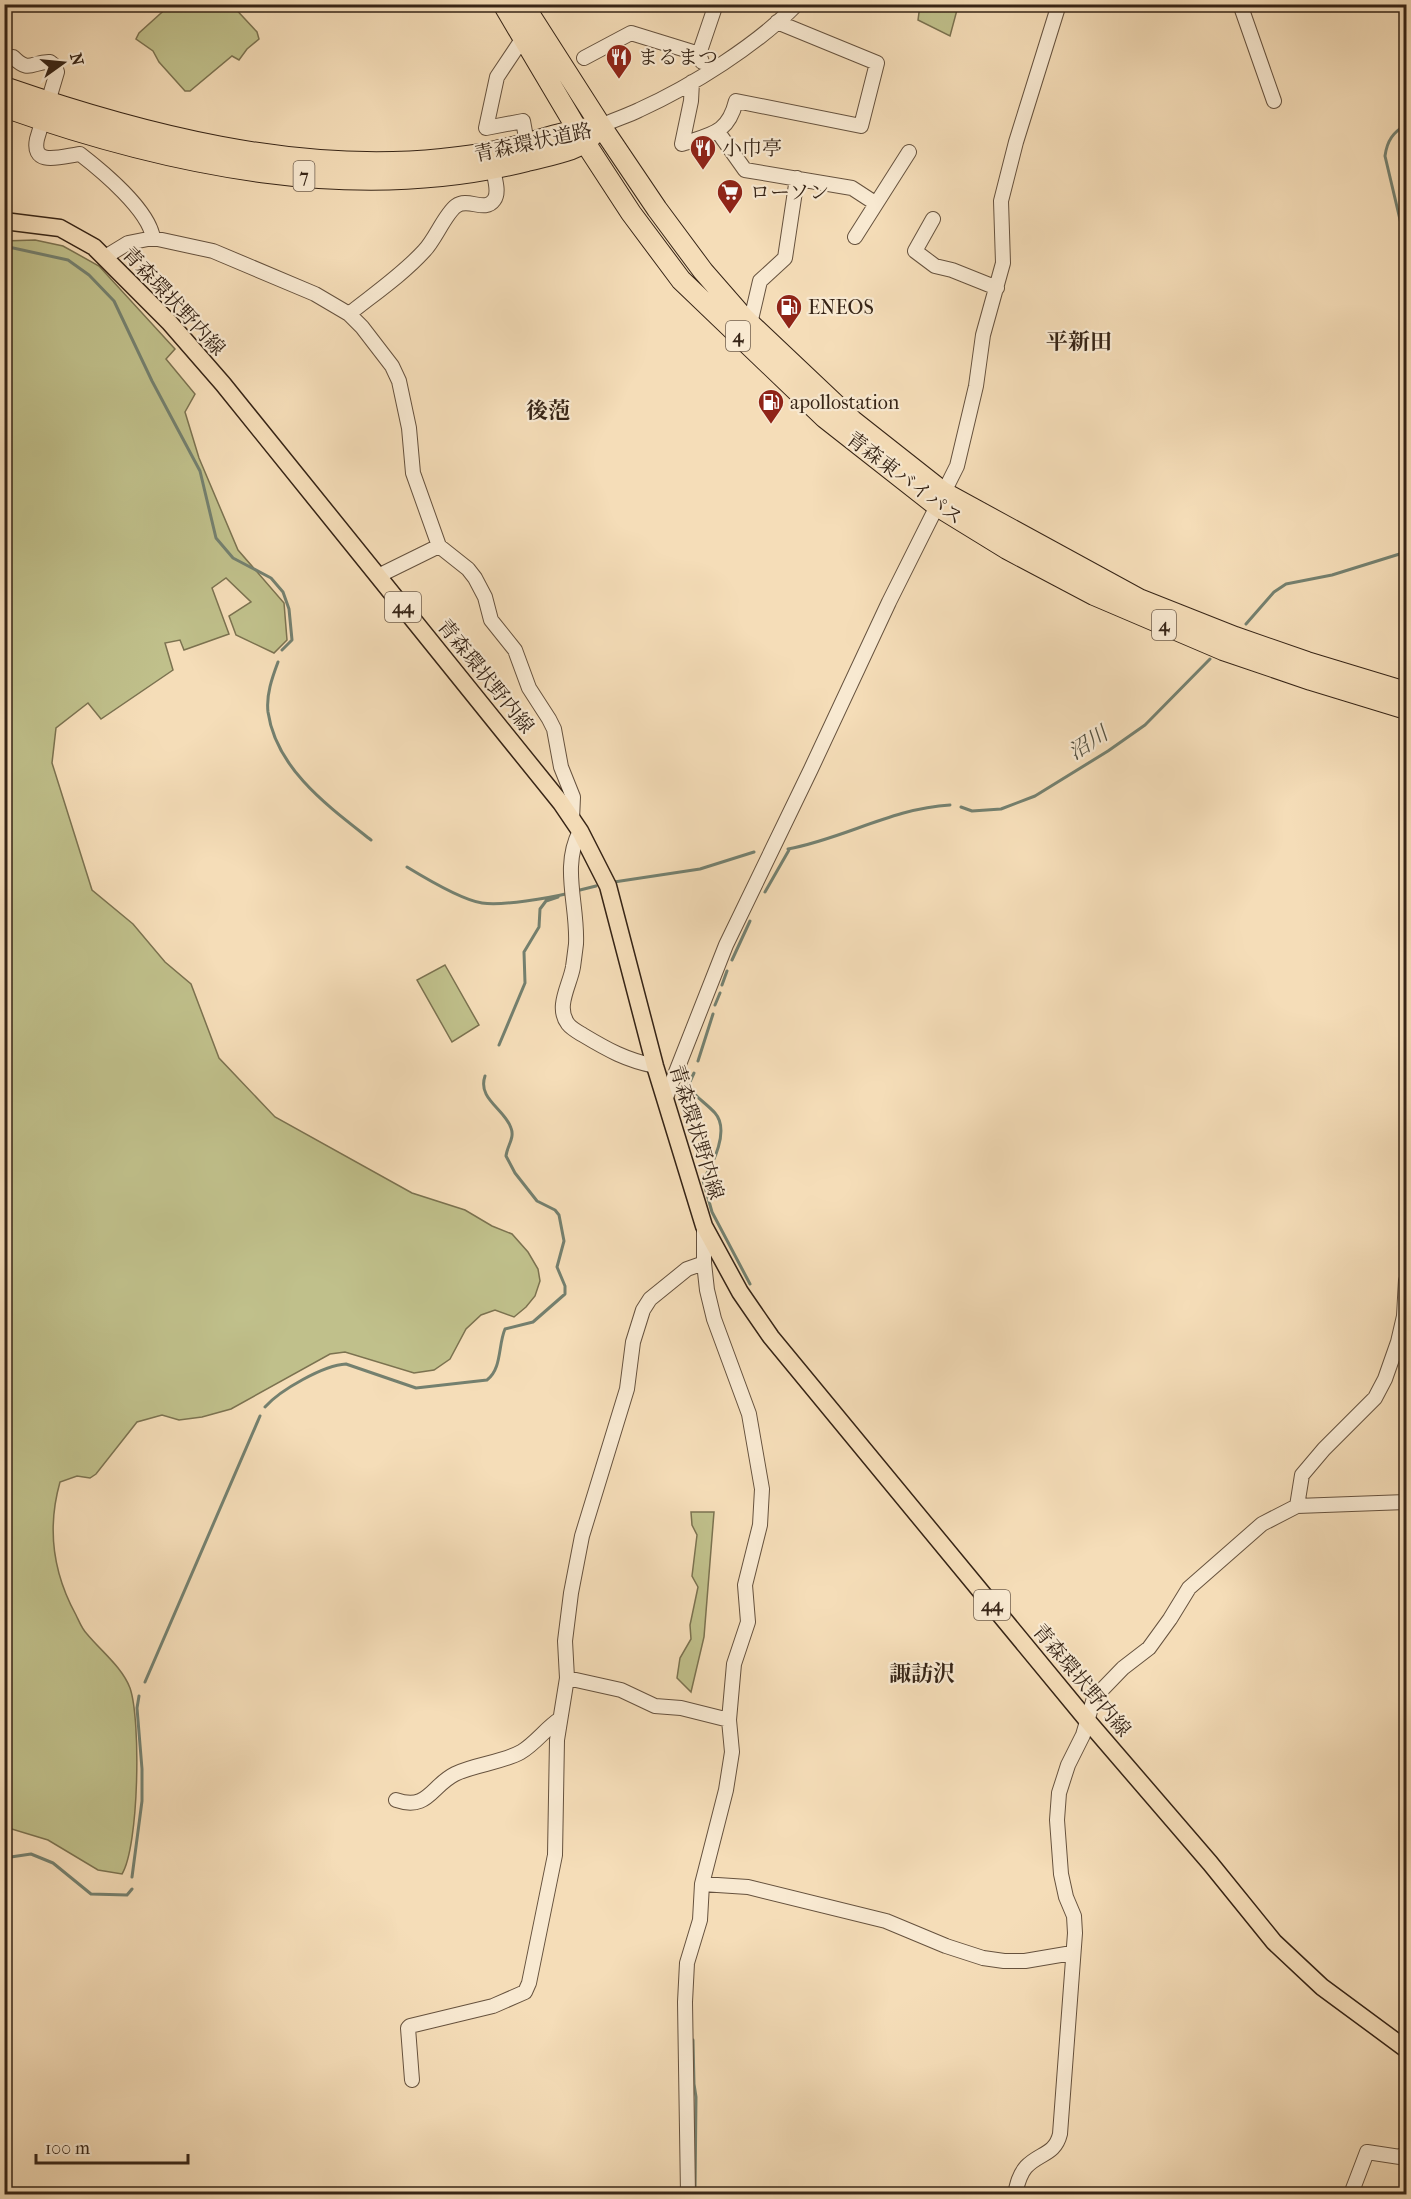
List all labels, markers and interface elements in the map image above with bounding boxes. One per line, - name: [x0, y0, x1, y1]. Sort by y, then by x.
- north arrow: [33, 33, 93, 93]
- restaurant icon: まるまつ: [604, 42, 634, 80]
- place label: まるまつ: [638, 46, 718, 69]
- text: N: [66, 51, 88, 68]
- street label: 青森環状道路: [472, 119, 594, 166]
- restaurant icon: 小巾亭: [688, 133, 718, 171]
- place label: 小巾亭: [722, 137, 782, 160]
- road number: 7: [294, 161, 314, 191]
- supermarket icon: ローソン: [715, 177, 745, 215]
- place label: ローソン: [750, 181, 829, 204]
- street label: 青森環状野内線: [117, 242, 230, 360]
- fuel station icon: ENEOS: [774, 292, 804, 330]
- place label: ENEOS: [808, 296, 874, 319]
- road number: 4: [726, 321, 750, 351]
- district label: 平新田: [1046, 329, 1112, 355]
- fuel station icon: apollostation: [756, 387, 786, 425]
- place label: apollostation: [790, 391, 900, 414]
- district label: 後萢: [526, 398, 570, 424]
- street label: 青森東バイパス: [842, 427, 967, 530]
- road number: 44: [385, 592, 421, 622]
- road number: 4: [1152, 610, 1176, 640]
- street label: 青森環状野内線: [433, 615, 539, 738]
- water label: 沼川: [1064, 720, 1114, 765]
- street label: 青森環状野内線: [665, 1062, 728, 1202]
- road number: 44: [974, 1590, 1010, 1620]
- street label: 青森環状野内線: [1028, 1619, 1135, 1741]
- district label: 諏訪沢: [889, 1661, 955, 1687]
- scale bar: [36, 2127, 188, 2165]
- text: 100 m: [45, 2138, 90, 2159]

